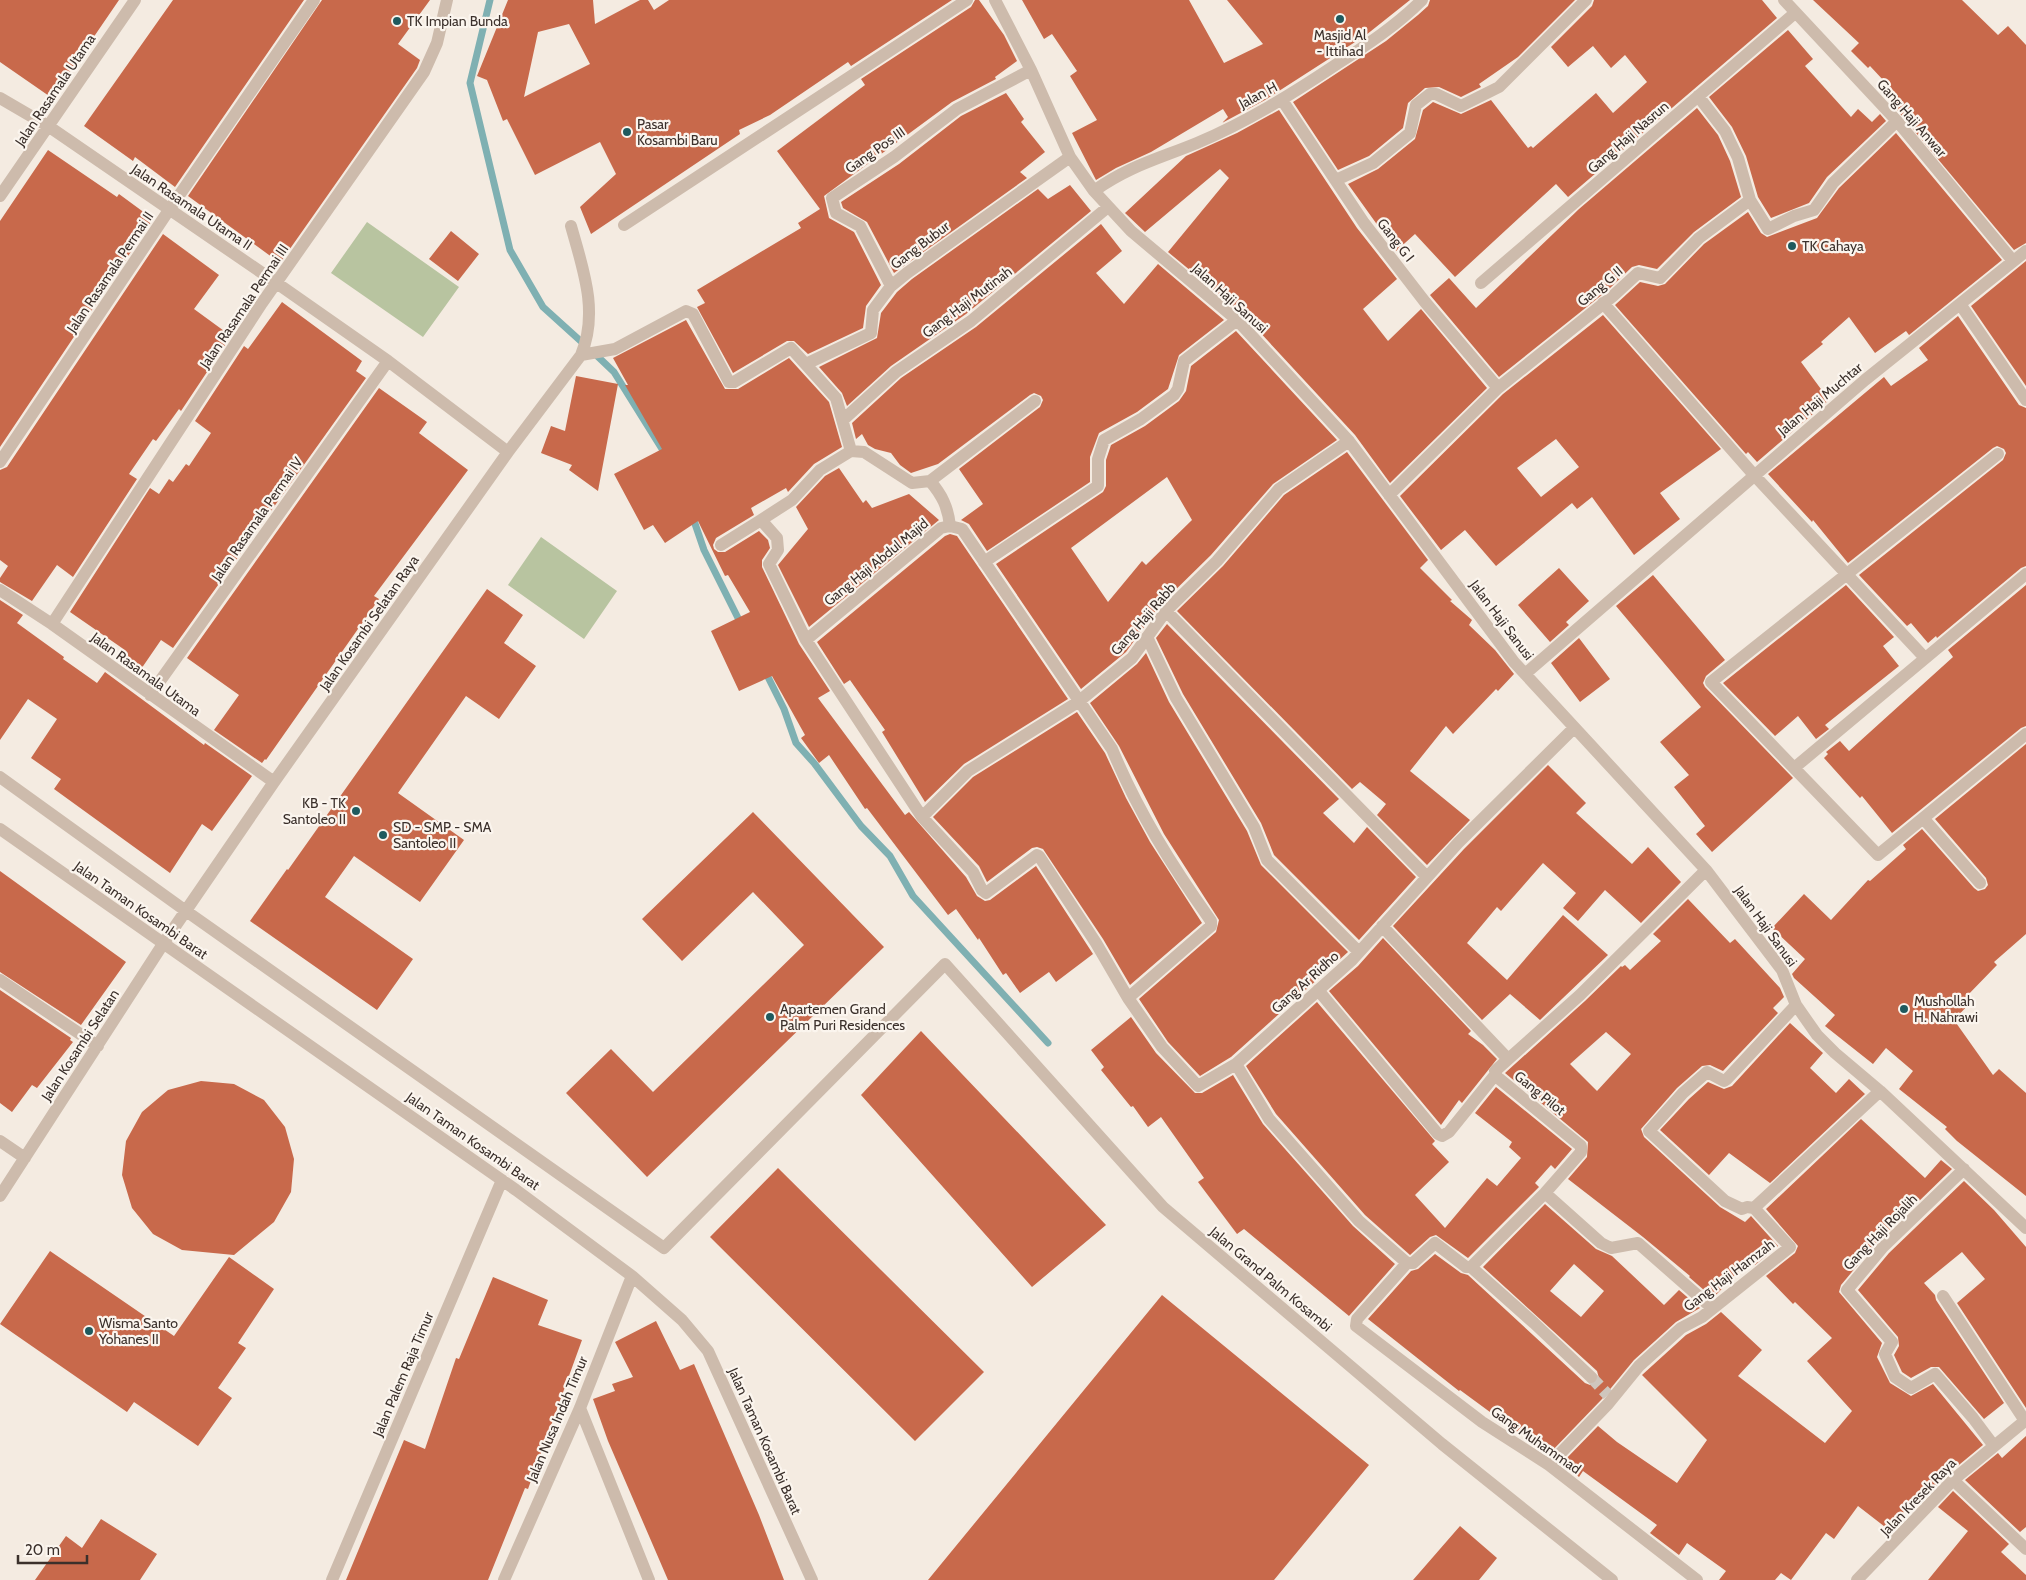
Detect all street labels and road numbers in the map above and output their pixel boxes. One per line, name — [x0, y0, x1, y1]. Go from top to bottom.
street label: Jalan Rasamala Utama — [10, 30, 99, 150]
street label: Gang Haji Anwar — [1873, 75, 1951, 161]
street label: Jalan H — [1235, 77, 1280, 113]
street label: Gang Haji Nasrun — [1584, 97, 1672, 177]
street label: Gang Pos III — [841, 123, 909, 177]
street label: Jalan Rasamala Utama II — [127, 159, 256, 254]
street label: Jalan Rasamala Permai II — [62, 208, 157, 337]
street label: Gang G I — [1373, 215, 1419, 265]
street label: Gang Bubur — [887, 217, 954, 273]
street label: Jalan Rasamala Permai III — [195, 240, 292, 372]
street label: Jalan Haji Sanusi — [1188, 259, 1272, 337]
street label: Gang Haji Mutinah — [918, 262, 1016, 342]
street label: Gang G II — [1574, 262, 1626, 310]
street label: Jalan Haji Muchtar — [1773, 358, 1866, 440]
street label: Jalan Rasamala Permai IV — [207, 453, 307, 585]
street label: Gang Haji Abdul Majid — [820, 514, 932, 610]
street label: Jalan Kosambi Selatan Raya — [315, 552, 423, 695]
street label: Jalan Haji Sanusi — [1465, 576, 1538, 664]
street label: Gang Haji Rabb — [1107, 579, 1180, 659]
street label: Jalan Rasamala Utama — [87, 628, 205, 720]
street label: Jalan Taman Kosambi Barat — [70, 856, 212, 963]
street label: Jalan Haji Sanusi — [1730, 881, 1801, 970]
street label: Gang Ar Ridho — [1268, 947, 1343, 1017]
street label: Jalan Kosambi Selatan — [37, 986, 123, 1105]
street label: Gang Pilot — [1511, 1067, 1569, 1119]
street label: Jalan Taman Kosambi Barat — [402, 1087, 544, 1194]
street label: Gang Haji Rojalih — [1839, 1190, 1921, 1274]
street label: Jalan Grand Palm Kosambi — [1205, 1222, 1336, 1335]
street label: Gang Haji Hamzah — [1680, 1235, 1778, 1315]
street label: Jalan Palem Raja Timur — [368, 1308, 438, 1440]
street label: Jalan Nusa Indah Timur — [522, 1353, 592, 1485]
street label: Jalan Taman Kosambi Barat — [724, 1364, 806, 1518]
street label: Gang Muhammad — [1487, 1402, 1585, 1478]
street label: Jalan Kresek Raya — [1876, 1454, 1960, 1540]

